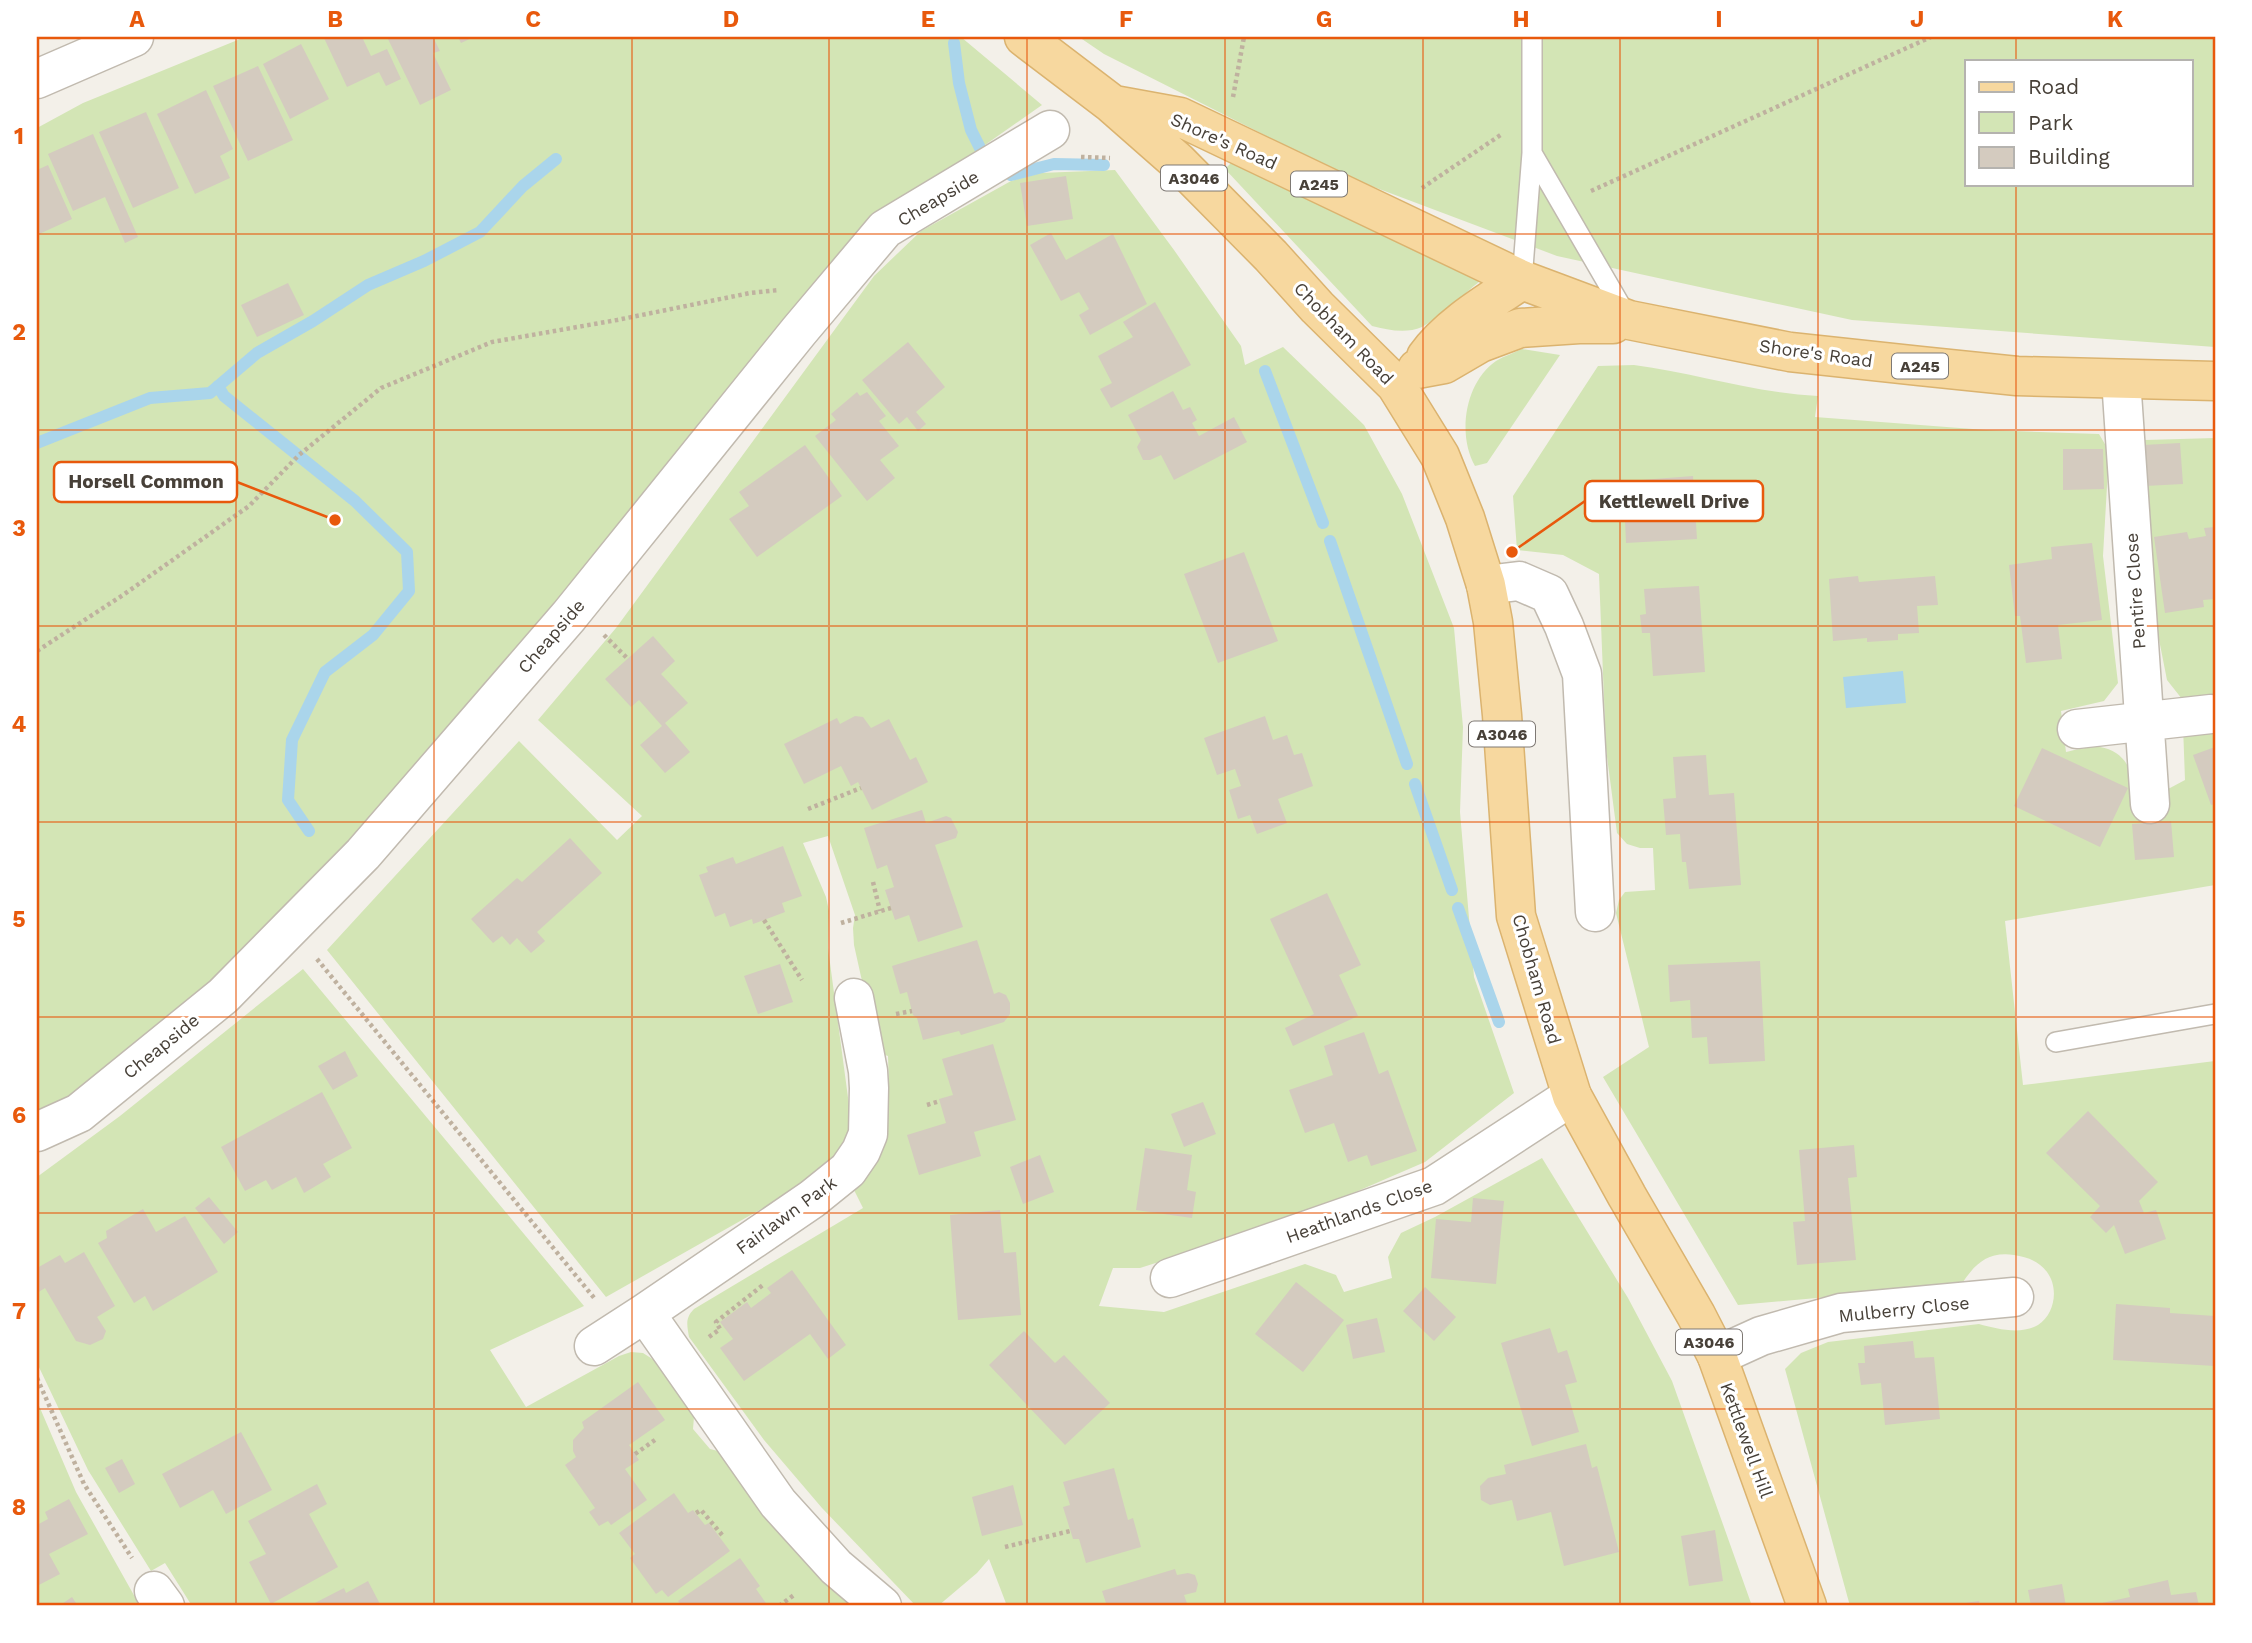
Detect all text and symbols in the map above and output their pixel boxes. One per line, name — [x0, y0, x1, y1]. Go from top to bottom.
text: A — [129, 6, 145, 33]
text: B — [327, 6, 343, 33]
text: C — [525, 6, 541, 33]
text: D — [723, 6, 739, 33]
text: E — [921, 6, 935, 33]
text: F — [1119, 6, 1133, 33]
text: G — [1316, 6, 1332, 33]
text: H — [1512, 6, 1530, 33]
text: I — [1715, 6, 1723, 33]
text: J — [1910, 6, 1924, 33]
text: K — [2107, 6, 2123, 33]
legend — [1965, 60, 2192, 186]
text: Road — [2028, 74, 2079, 99]
street label: Shore's Road — [1168, 108, 1280, 174]
text: Park — [2028, 110, 2073, 135]
text: 1 — [14, 123, 24, 150]
text: Building — [2028, 144, 2110, 169]
street label: Cheapside — [893, 165, 983, 231]
road number: A3046 — [1161, 166, 1227, 190]
road number: A245 — [1291, 172, 1347, 196]
street label: Chobham Road — [1290, 277, 1398, 389]
text: 2 — [12, 319, 26, 346]
street label: Shore's Road — [1758, 335, 1874, 371]
road number: A245 — [1892, 354, 1948, 378]
callout: Horsell Common — [54, 462, 237, 502]
text: Horsell Common — [68, 470, 224, 493]
callout: Kettlewell Drive — [1585, 481, 1763, 521]
text: Kettlewell Drive — [1599, 490, 1749, 513]
text: 3 — [12, 515, 26, 542]
street label: Pentire Close — [2120, 532, 2150, 650]
street label: Cheapside — [513, 595, 589, 677]
text: 4 — [12, 711, 27, 738]
road number: A3046 — [1469, 722, 1535, 747]
text: 5 — [12, 906, 26, 933]
street label: Chobham Road — [1508, 912, 1566, 1046]
street label: Cheapside — [119, 1009, 203, 1083]
text: 6 — [12, 1102, 26, 1129]
street label: Fairlawn Park — [732, 1172, 840, 1258]
street label: Heathlands Close — [1283, 1175, 1435, 1247]
street label: Mulberry Close — [1837, 1292, 1971, 1326]
text: 7 — [12, 1298, 26, 1325]
road number: A3046 — [1676, 1330, 1742, 1354]
street label: Kettlewell Hill — [1716, 1379, 1778, 1501]
text: 8 — [12, 1494, 26, 1521]

